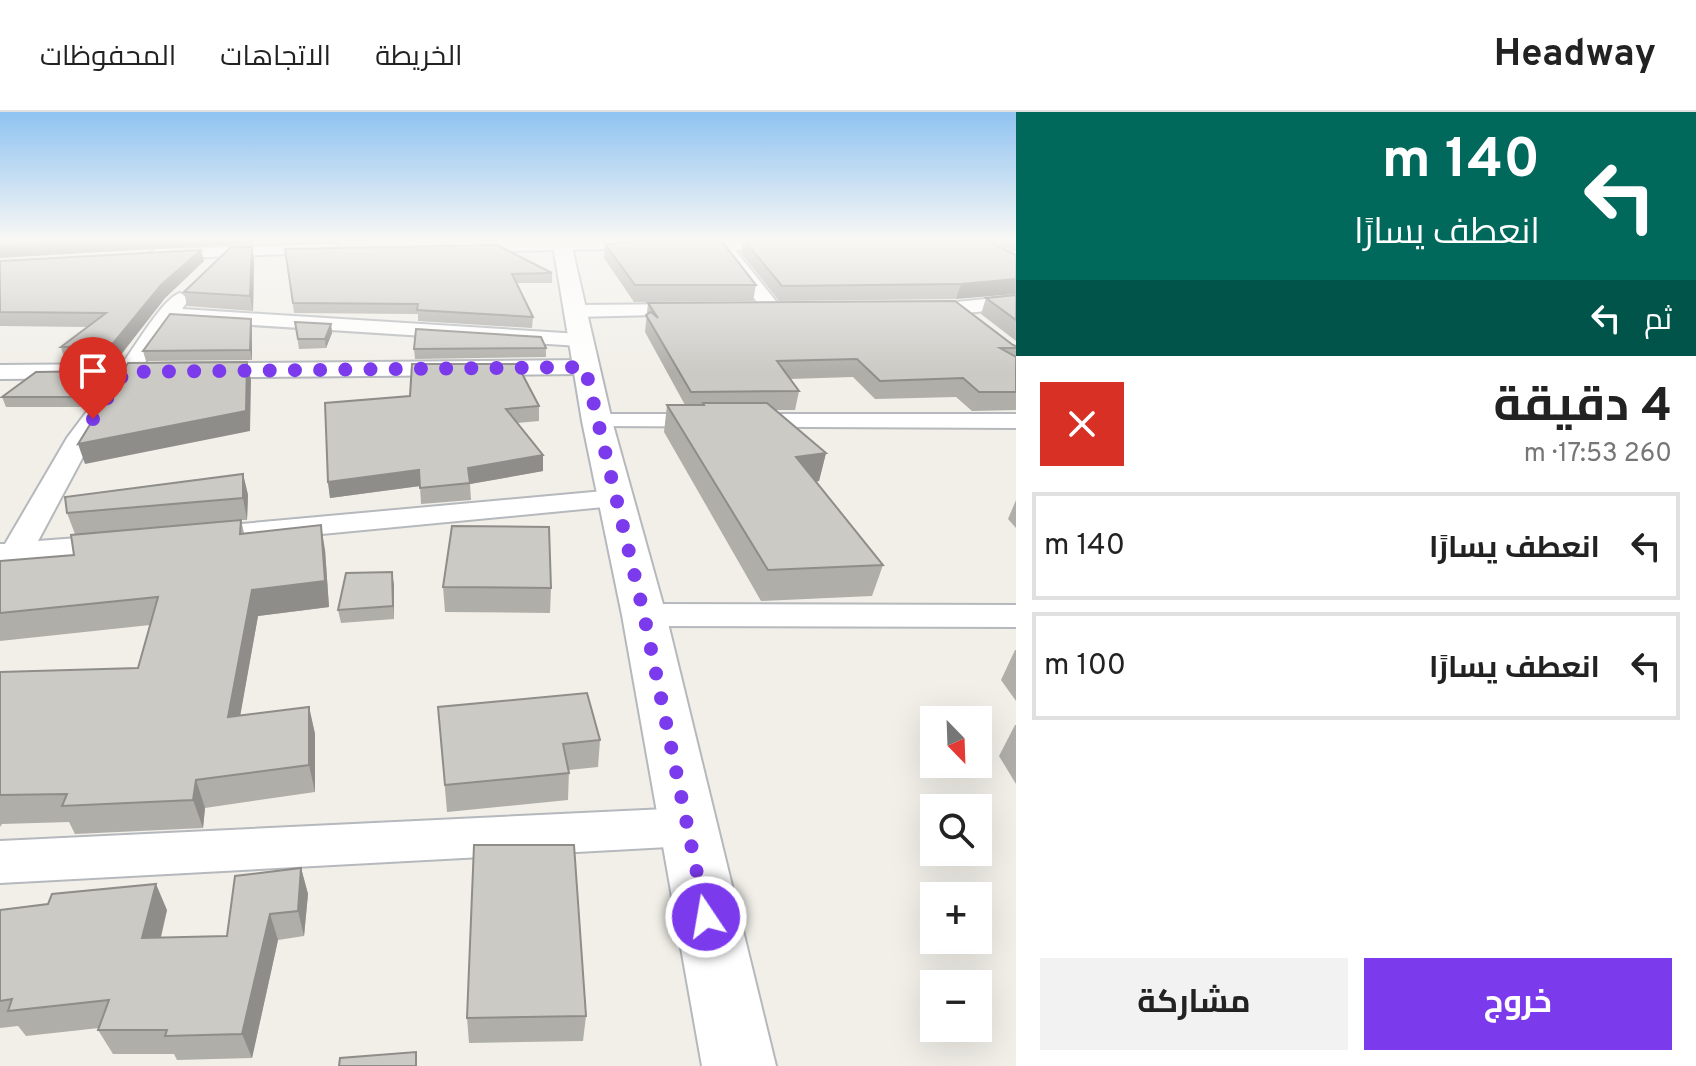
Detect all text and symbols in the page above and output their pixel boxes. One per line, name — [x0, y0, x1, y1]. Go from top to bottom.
text: Headway — [1494, 31, 1656, 80]
text: المحفوظات — [40, 40, 176, 76]
text: الاتجاهات — [220, 40, 331, 76]
text: الخريطة — [375, 40, 463, 76]
text: 140 m — [1382, 127, 1540, 197]
icon: left — [1568, 144, 1672, 248]
text: انعطف يسارًا — [1354, 211, 1540, 257]
icon: left — [1584, 296, 1628, 340]
text: ثم — [1644, 303, 1672, 340]
pin — [59, 337, 127, 419]
icon: arrive — [71, 349, 115, 393]
text: 4 دقيقة — [1493, 378, 1672, 438]
button: close — [1040, 382, 1124, 466]
text: 260 m · 17:53 — [1524, 438, 1672, 471]
icon: left — [1624, 524, 1668, 568]
text: 140 m — [1044, 528, 1125, 565]
text: انعطف يسارًا — [1429, 531, 1600, 568]
icon: left — [1624, 644, 1668, 688]
text: 100 m — [1044, 648, 1126, 685]
text: انعطف يسارًا — [1429, 651, 1600, 688]
north arrow — [920, 706, 992, 778]
map controls — [920, 706, 992, 1042]
button: search — [920, 794, 992, 866]
position arrow — [664, 875, 748, 959]
button: + — [920, 882, 992, 954]
button: مشاركة — [1040, 958, 1348, 1050]
button: خروج — [1364, 958, 1672, 1050]
button: − — [920, 970, 992, 1042]

